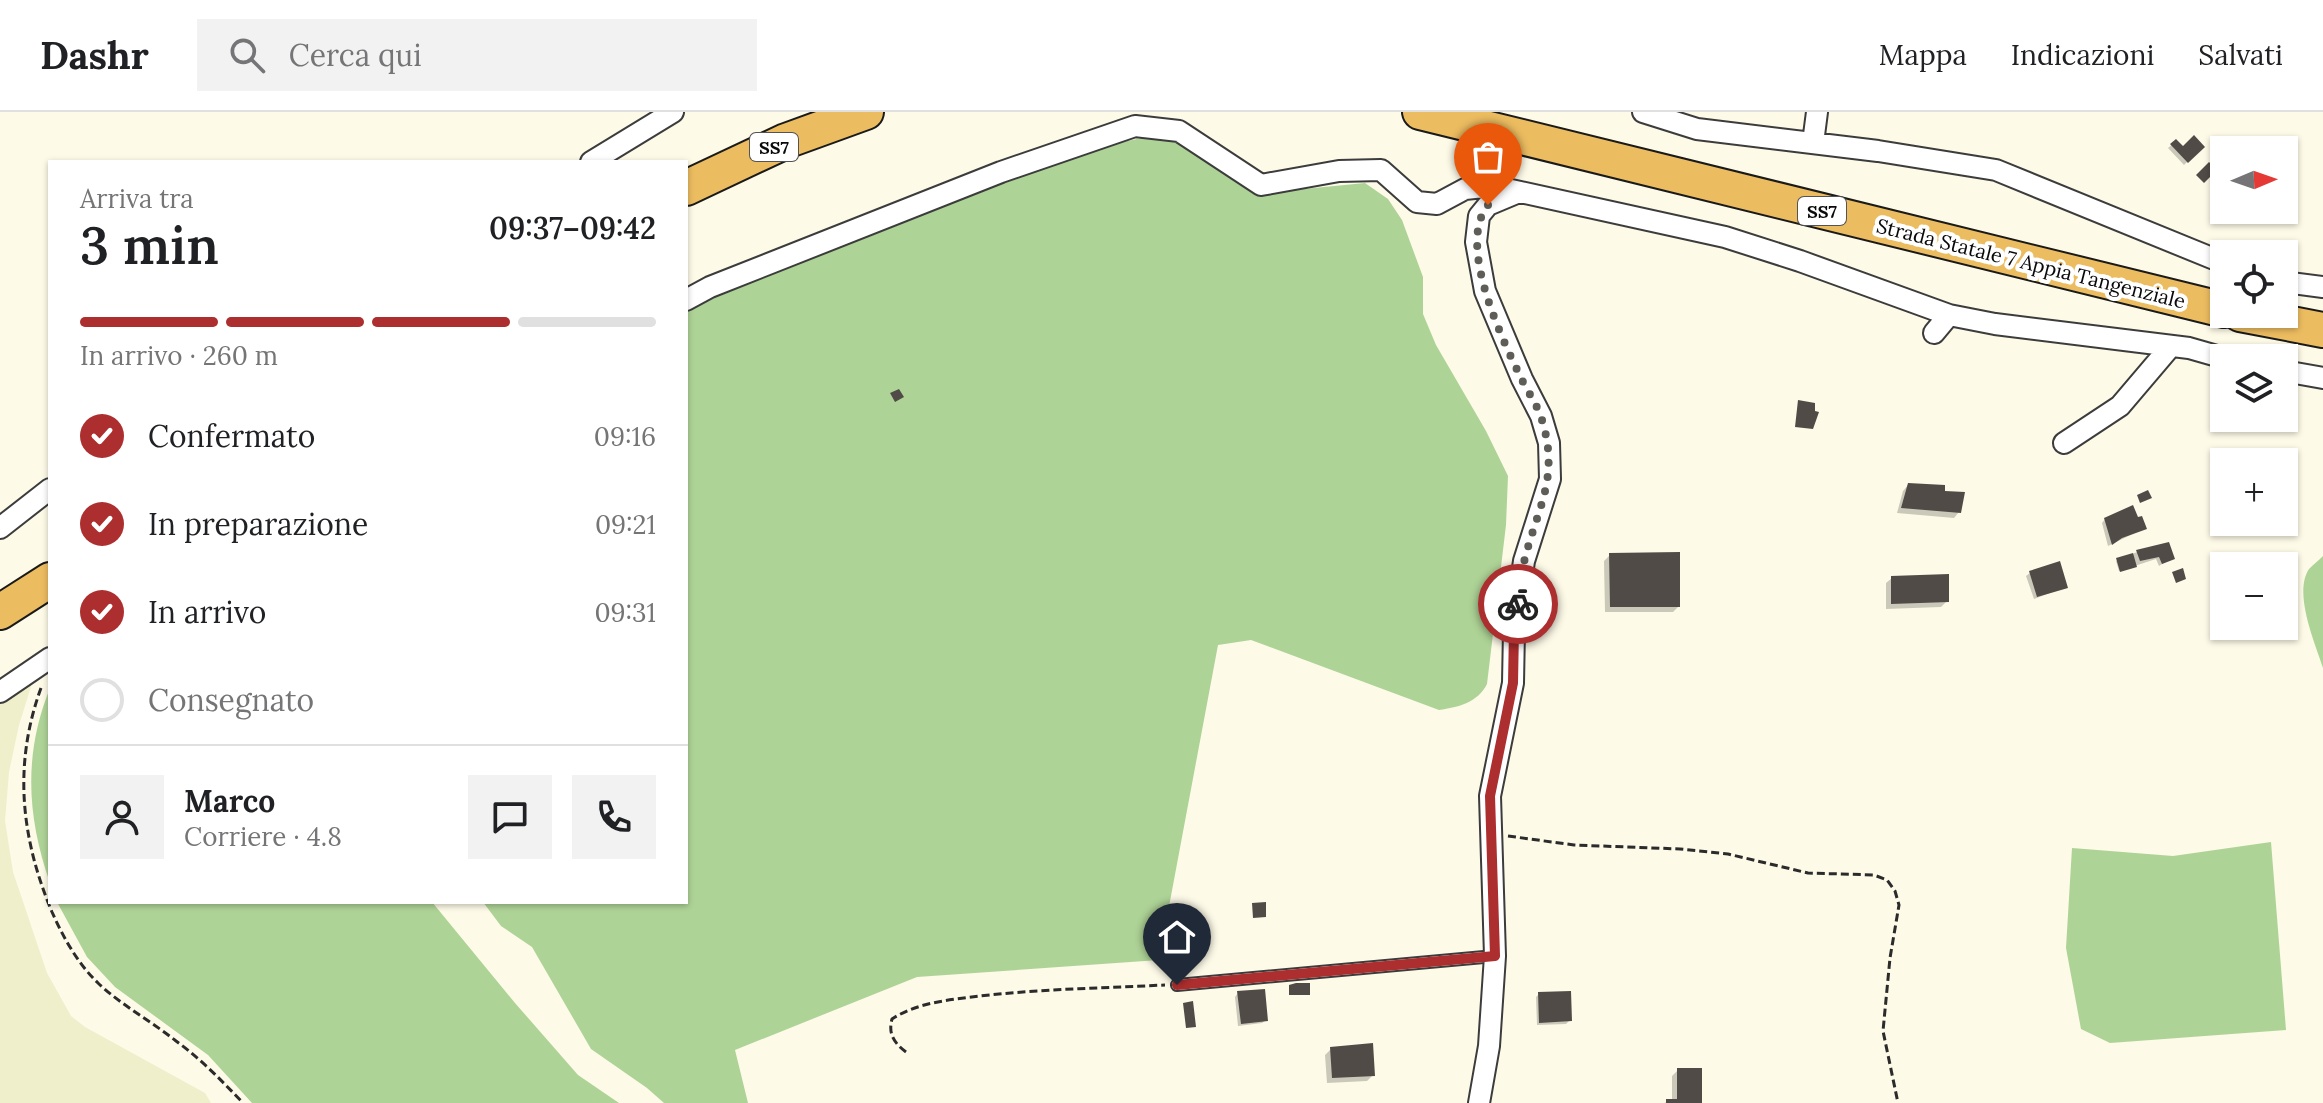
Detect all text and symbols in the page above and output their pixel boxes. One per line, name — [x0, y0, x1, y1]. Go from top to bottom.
search box — [197, 19, 757, 91]
text: Dashr — [40, 31, 149, 79]
icon: search — [225, 33, 269, 77]
text: Cerca qui — [289, 36, 422, 74]
text: Mappa — [1879, 37, 1967, 73]
text: Indicazioni — [2011, 37, 2154, 73]
text: Salvati — [2198, 37, 2283, 73]
pin — [1454, 123, 1522, 205]
road number: SS7 — [750, 133, 798, 161]
icon: bag — [1466, 135, 1510, 179]
north arrow — [2210, 136, 2298, 224]
map controls — [2210, 136, 2298, 640]
text: Arriva tra — [80, 182, 194, 215]
road number: SS7 — [1798, 197, 1846, 225]
text: 09:37–09:42 — [489, 209, 656, 247]
text: 3 min — [80, 212, 219, 278]
street label: Strada Statale 7 Appia Tangenziale — [1874, 212, 2188, 314]
button: locate — [2210, 240, 2298, 328]
text: In arrivo · 260 m — [80, 339, 278, 372]
button: layers — [2210, 344, 2298, 432]
icon: check — [80, 414, 124, 458]
text: Confermato — [148, 417, 315, 455]
text: 09:16 — [594, 420, 656, 453]
button: + — [2210, 448, 2298, 536]
icon: check — [80, 502, 124, 546]
text: In preparazione — [148, 505, 368, 543]
text: 09:21 — [595, 508, 656, 541]
button: − — [2210, 552, 2298, 640]
courier — [1478, 564, 1558, 644]
icon: bike — [1496, 582, 1540, 626]
icon: check — [80, 590, 124, 634]
text: In arrivo — [148, 593, 266, 631]
text: 09:31 — [594, 596, 656, 629]
text: Consegnato — [148, 681, 314, 719]
button: person — [80, 775, 164, 859]
button: chat — [468, 775, 552, 859]
button: phone — [572, 775, 656, 859]
text: Marco — [184, 782, 275, 820]
text: Corriere · 4.8 — [184, 820, 342, 853]
pin — [1143, 903, 1211, 985]
icon: home — [1155, 915, 1199, 959]

